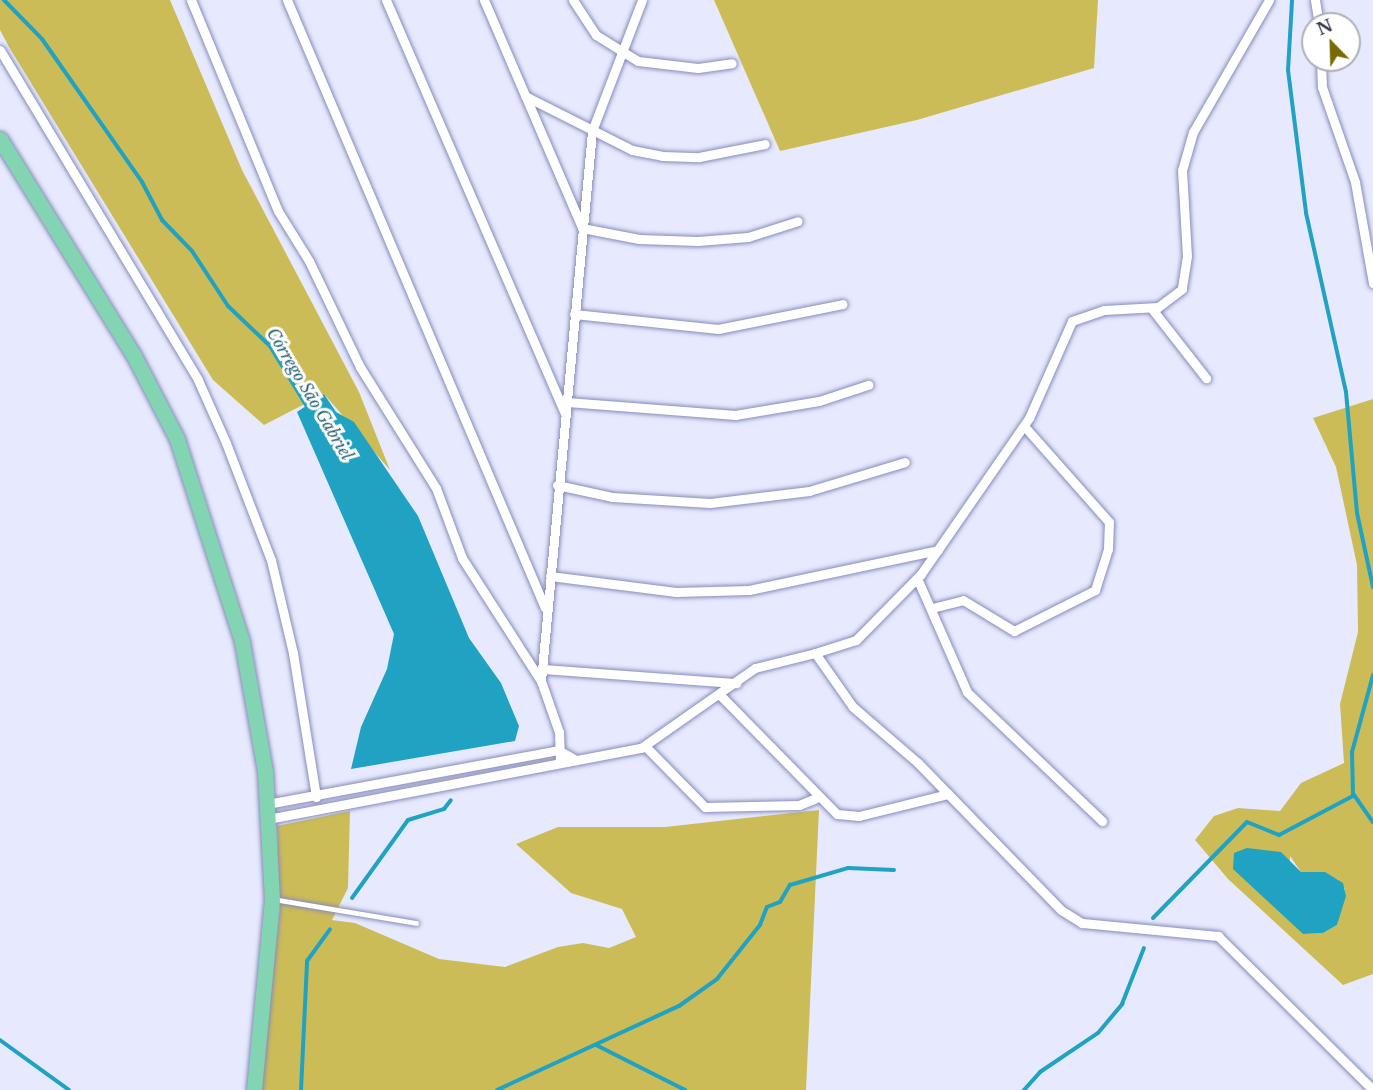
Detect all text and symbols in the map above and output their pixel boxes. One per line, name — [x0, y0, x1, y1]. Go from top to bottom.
north arrow — [1301, 12, 1361, 72]
text: N — [1314, 15, 1336, 39]
water label: Córrego São Gabriel — [263, 325, 357, 463]

